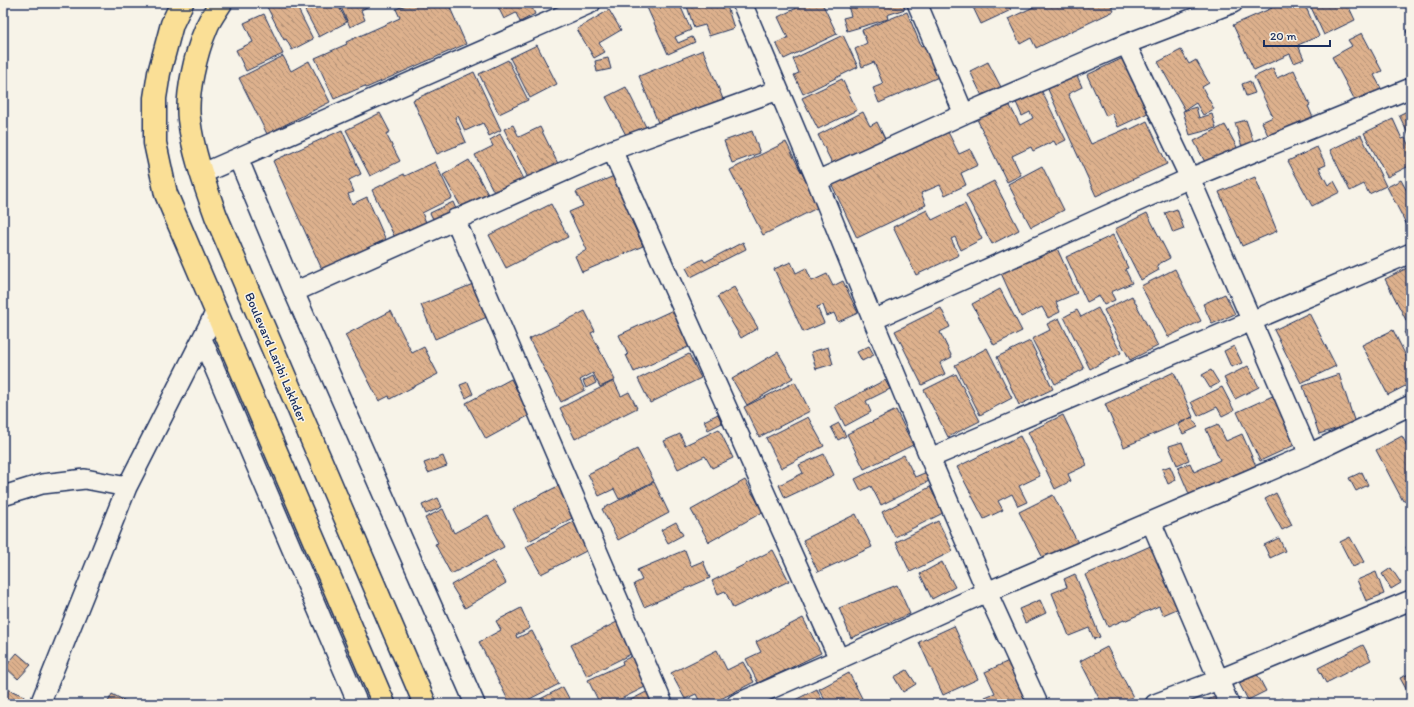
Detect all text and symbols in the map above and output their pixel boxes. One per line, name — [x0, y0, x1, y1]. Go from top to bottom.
scale bar — [1264, 22, 1330, 48]
text: 20 m — [1270, 29, 1297, 43]
street label: Boulevard Laribi Lakhder — [242, 290, 310, 425]

